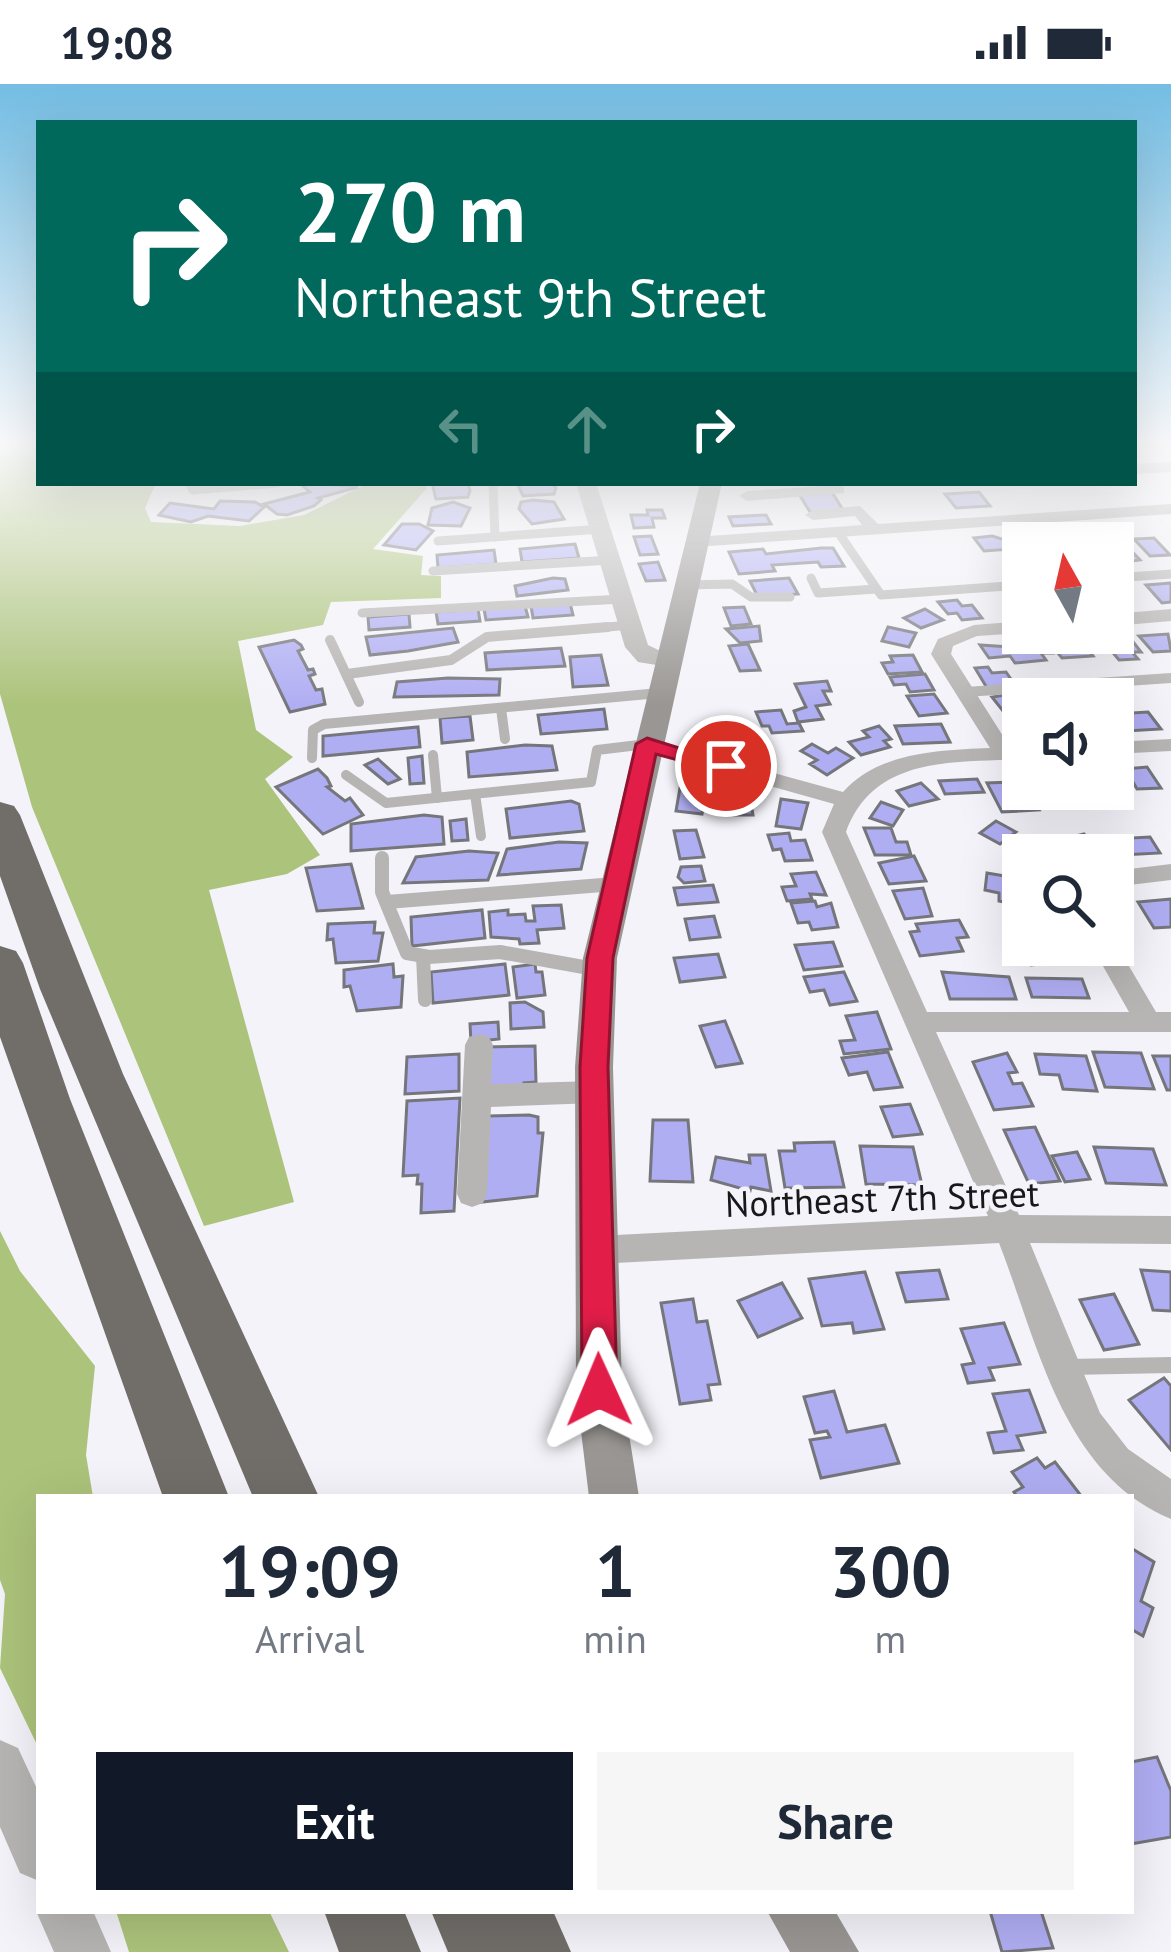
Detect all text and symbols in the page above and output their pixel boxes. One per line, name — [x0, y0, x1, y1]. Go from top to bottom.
text: 19:08 — [60, 13, 174, 71]
text: 270 m — [294, 156, 526, 265]
icon: right — [96, 168, 252, 324]
text: Northeast 9th Street — [294, 262, 766, 332]
icon: left — [428, 396, 494, 462]
icon: ahead — [554, 396, 620, 462]
icon: right — [680, 396, 746, 462]
north arrow — [1002, 522, 1134, 654]
map controls — [1002, 522, 1134, 966]
button: sound — [1002, 678, 1134, 810]
pin — [675, 715, 777, 817]
icon: arrive — [693, 733, 759, 799]
button: search — [1002, 834, 1134, 966]
street label: Northeast 7th Street — [724, 1169, 1040, 1227]
position arrow — [536, 1327, 662, 1453]
text: 19:09 — [218, 1524, 401, 1617]
text: 1 — [595, 1524, 636, 1617]
text: 300 — [829, 1524, 952, 1617]
text: Arrival — [255, 1613, 364, 1664]
text: min — [583, 1613, 647, 1664]
text: m — [875, 1613, 906, 1664]
button: Exit — [96, 1752, 573, 1890]
button: Share — [597, 1752, 1074, 1890]

